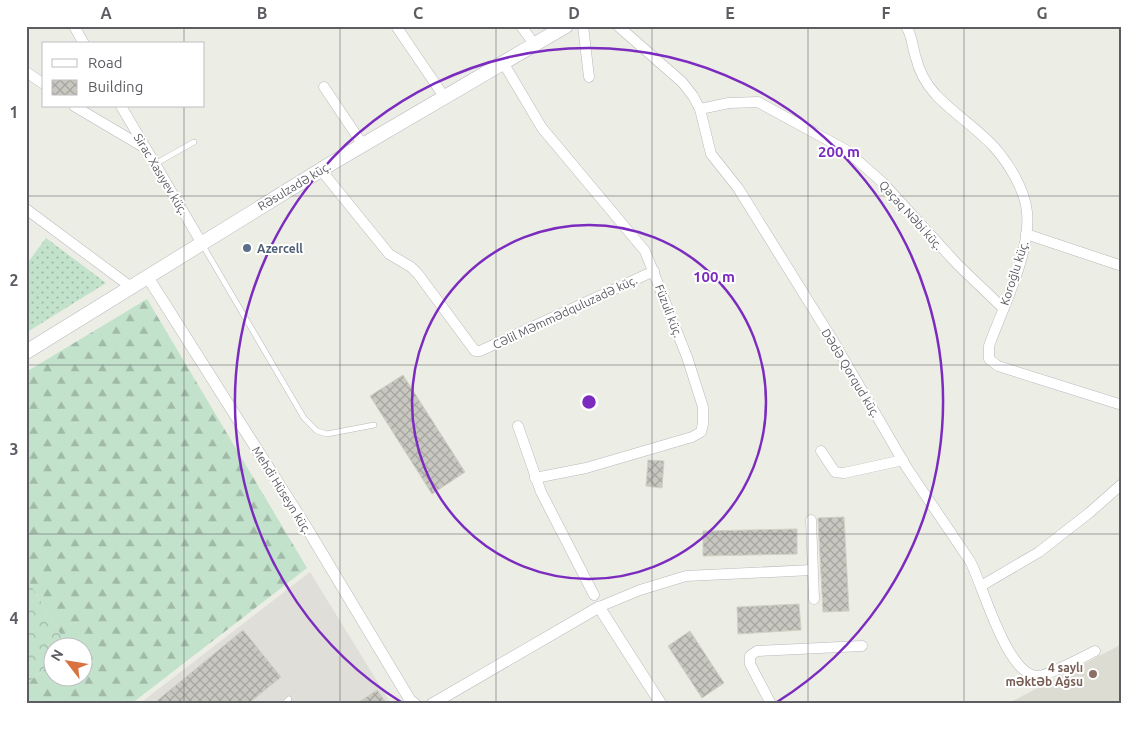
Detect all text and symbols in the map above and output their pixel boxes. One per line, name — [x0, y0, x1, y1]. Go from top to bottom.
text: A — [100, 4, 112, 22]
text: B — [257, 4, 267, 22]
text: C — [413, 4, 423, 22]
text: D — [568, 4, 580, 22]
text: E — [725, 4, 735, 22]
text: F — [882, 4, 891, 22]
text: G — [1036, 4, 1048, 22]
legend — [42, 42, 205, 108]
text: Road — [88, 54, 123, 71]
text: Building — [88, 78, 143, 95]
text: 1 — [9, 103, 19, 121]
street label: Sirac Xasıyev küç. — [132, 131, 190, 217]
text: 200 m — [818, 143, 860, 160]
street label: Rəsulzadə küç. — [255, 159, 333, 213]
street label: Qaçaq Nəbi küç. — [877, 178, 945, 252]
street label: Koroğlu küç. — [997, 239, 1031, 307]
marker: Azercell — [241, 242, 253, 254]
place label: Azercell — [257, 242, 303, 255]
text: 100 m — [693, 268, 735, 285]
text: 2 — [9, 271, 19, 289]
street label: Cəlil Məmmədquluzadə küç. — [491, 273, 639, 351]
street label: Füzuli küç. — [653, 283, 685, 339]
street label: Dədə Qorqud küç. — [819, 326, 883, 420]
centre of rings — [580, 393, 598, 411]
text: 3 — [9, 440, 19, 458]
street label: Mehdi Hüseyn küç. — [250, 444, 314, 536]
text: 4 — [9, 609, 19, 627]
north arrow — [42, 638, 92, 688]
text: N — [47, 647, 66, 664]
place label: 4 saylı məktəb Ağsu — [1005, 661, 1083, 688]
marker: 4 saylı məktəb Ağsu — [1087, 668, 1099, 680]

